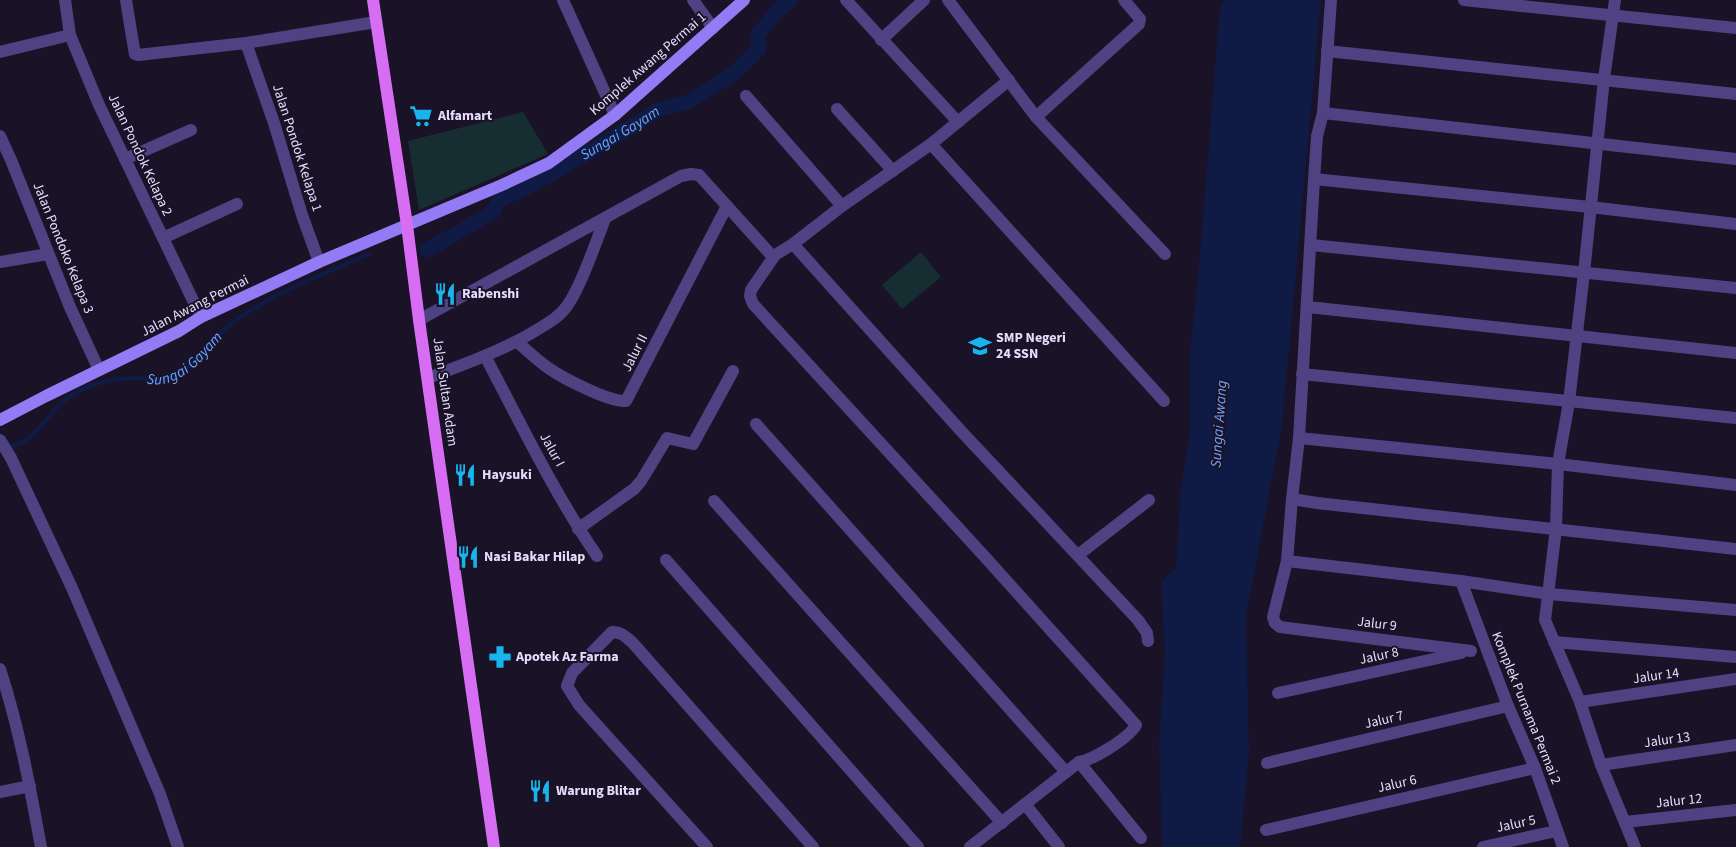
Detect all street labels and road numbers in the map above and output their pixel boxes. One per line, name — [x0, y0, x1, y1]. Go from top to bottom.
street label: Komplek Awang Permai 1 — [585, 8, 711, 120]
street label: Jalan Pondok Kelapa 1 — [267, 82, 327, 214]
street label: Jalan Pondok Kelapa 2 — [103, 91, 177, 219]
street label: Jalan Pondoko Kelapa 3 — [27, 179, 99, 317]
street label: Jalan Awang Permai — [138, 270, 252, 342]
street label: Jalur II — [617, 331, 653, 375]
street label: Jalan Sultan Adam — [427, 336, 463, 448]
street label: Jalur I — [534, 429, 570, 471]
street label: Jalur 9 — [1356, 612, 1398, 636]
street label: Komplek Purnama Permai 2 — [1486, 629, 1566, 787]
street label: Jalur 8 — [1358, 642, 1400, 670]
street label: Jalur 14 — [1632, 663, 1680, 689]
street label: Jalur 7 — [1362, 706, 1406, 734]
street label: Jalur 13 — [1643, 727, 1691, 753]
street label: Jalur 6 — [1375, 770, 1419, 798]
street label: Jalur 12 — [1655, 789, 1703, 813]
street label: Jalur 5 — [1495, 810, 1537, 838]

